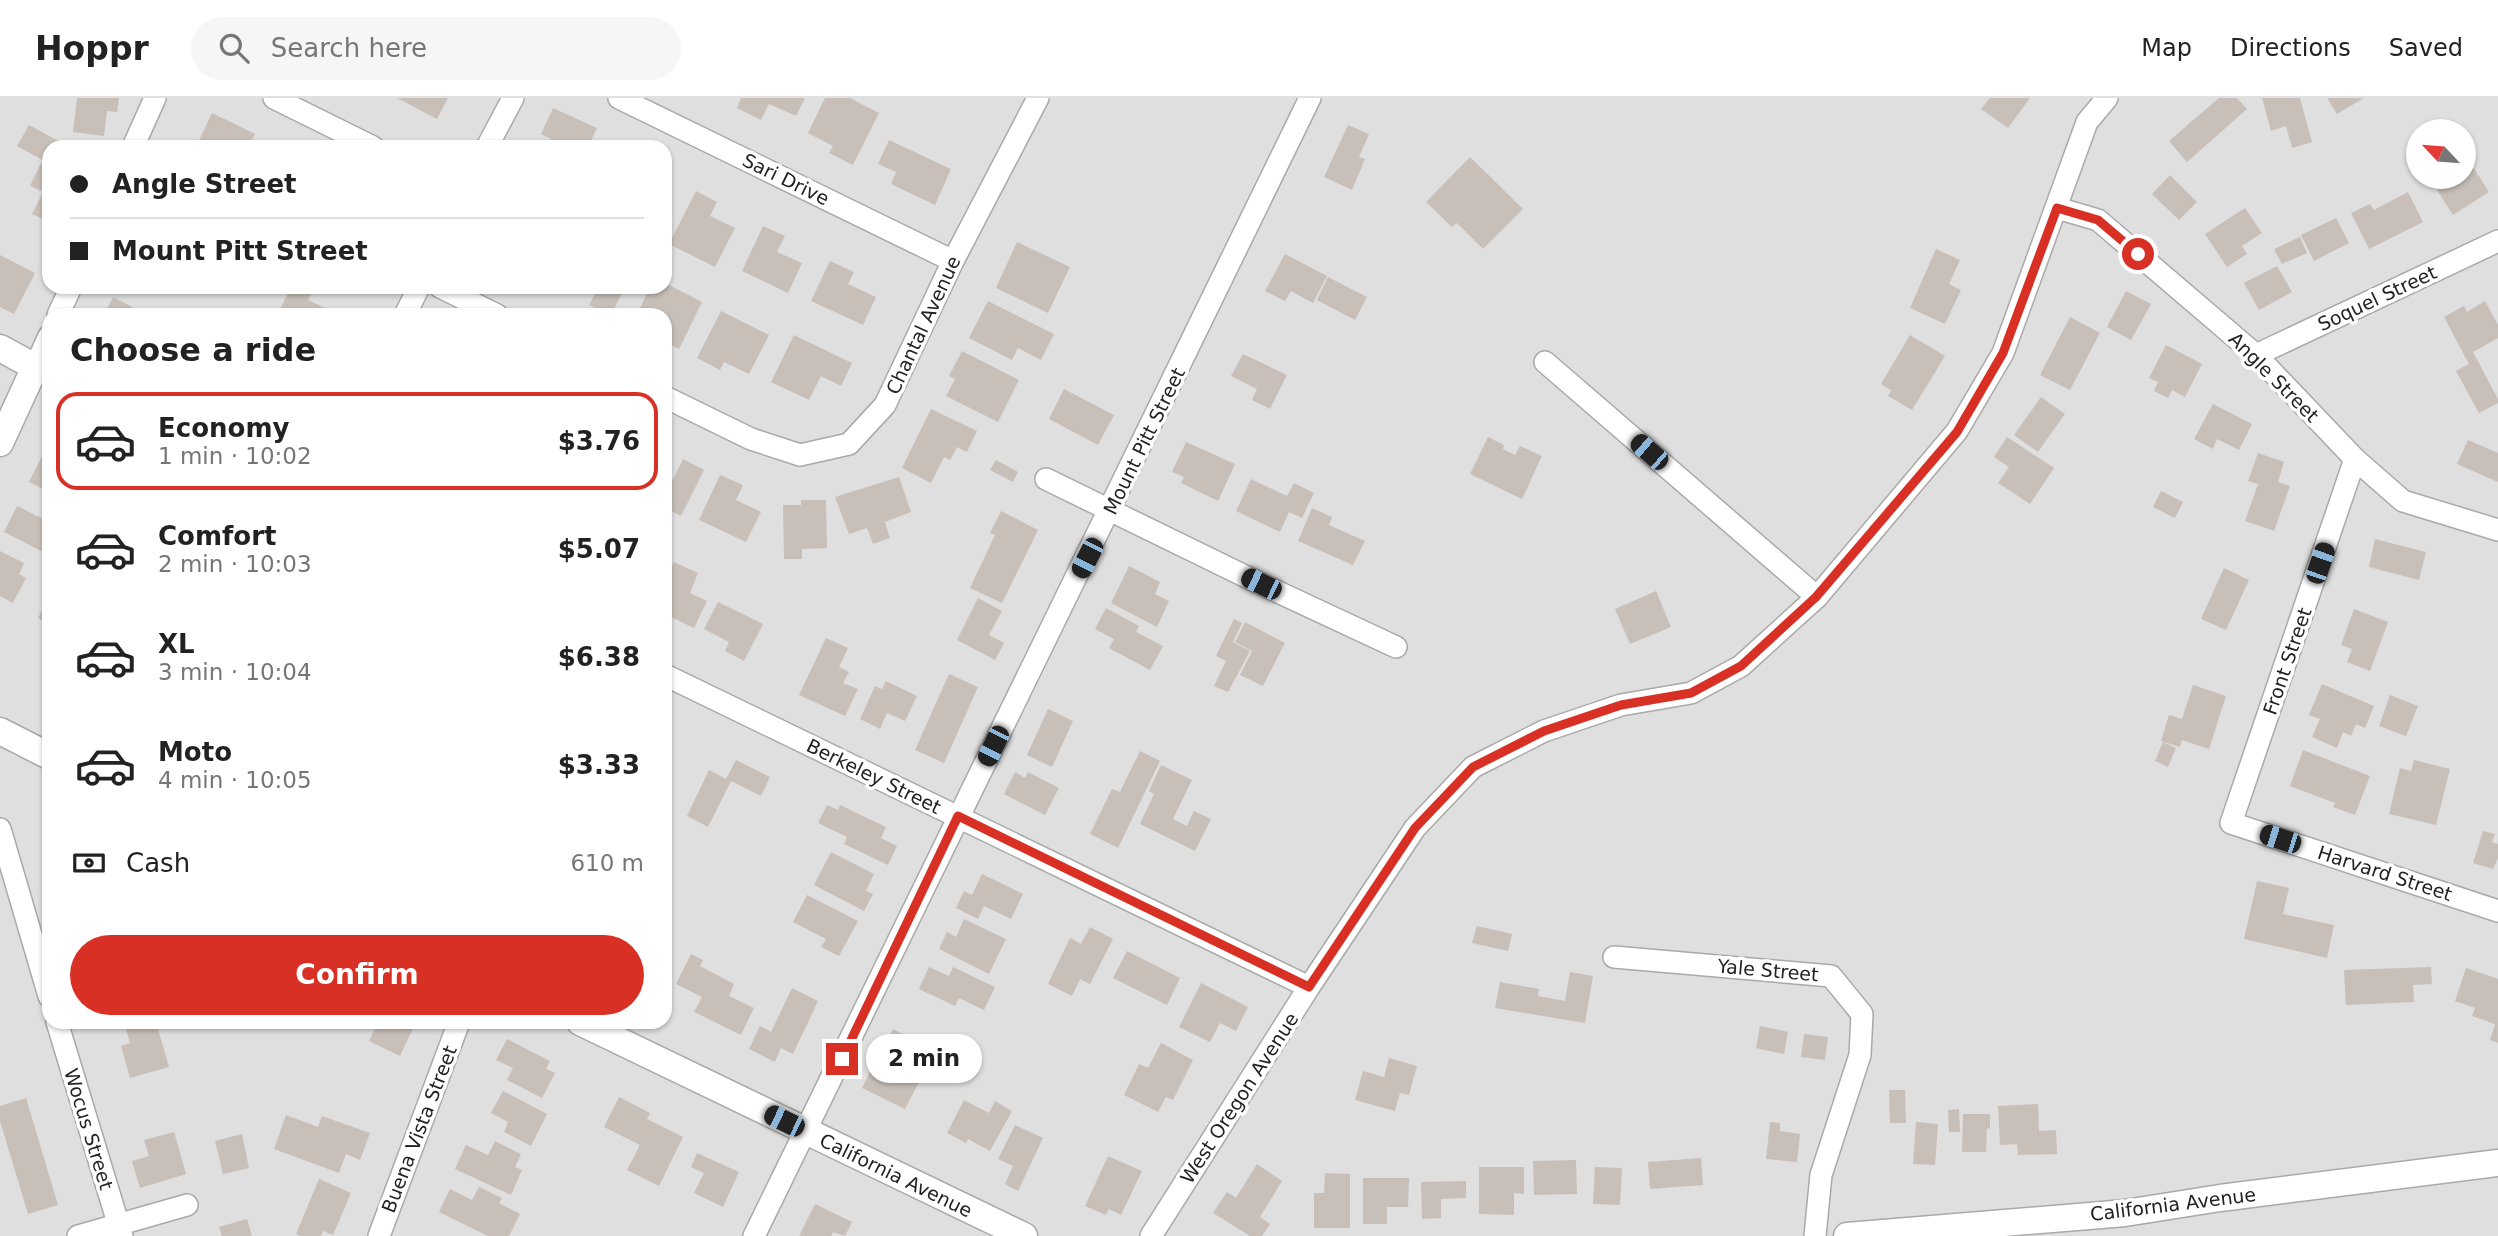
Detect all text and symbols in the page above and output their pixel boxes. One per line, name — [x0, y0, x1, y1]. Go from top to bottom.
search box — [191, 17, 681, 80]
text: Hoppr — [35, 29, 149, 68]
icon: search — [215, 29, 253, 67]
text: Search here — [271, 33, 427, 63]
text: Map — [2141, 34, 2192, 62]
text: Directions — [2230, 34, 2351, 62]
text: Saved — [2389, 34, 2463, 62]
north arrow — [2406, 119, 2476, 189]
map controls — [2406, 119, 2476, 189]
street label: Sari Drive — [739, 149, 833, 209]
text: Angle Street — [112, 169, 297, 199]
text: Mount Pitt Street — [112, 236, 368, 266]
route start — [2122, 238, 2154, 270]
street label: Chantal Avenue — [881, 252, 965, 398]
street label: Soquel Street — [2314, 261, 2440, 335]
street label: Angle Street — [2225, 328, 2323, 426]
text: Choose a ride — [70, 331, 316, 369]
street label: Mount Pitt Street — [1099, 364, 1189, 518]
icon: car — [74, 410, 137, 473]
text: Economy — [158, 413, 289, 443]
text: $3.76 — [558, 426, 640, 456]
car — [1627, 430, 1672, 474]
text: 1 min · 10:02 — [158, 443, 312, 469]
icon: car — [74, 518, 137, 581]
text: Comfort — [158, 521, 276, 551]
text: $5.07 — [558, 534, 640, 564]
car — [1069, 535, 1106, 581]
car — [2304, 540, 2337, 586]
text: 2 min · 10:03 — [158, 551, 312, 577]
car — [1238, 565, 1285, 603]
street label: Front Street — [2258, 605, 2316, 717]
icon: car — [74, 626, 137, 689]
text: XL — [158, 629, 195, 659]
text: $6.38 — [558, 642, 640, 672]
text: 3 min · 10:04 — [158, 659, 312, 685]
car — [975, 723, 1012, 769]
icon: car — [74, 734, 137, 797]
street label: Berkeley Street — [803, 734, 945, 818]
text: Moto — [158, 737, 232, 767]
text: $3.33 — [558, 750, 640, 780]
text: 4 min · 10:05 — [158, 767, 312, 793]
car — [2257, 823, 2304, 855]
street label: Harvard Street — [2315, 841, 2455, 905]
icon: cash — [70, 844, 108, 882]
text: Cash — [126, 848, 190, 878]
text: 610 m — [570, 850, 644, 876]
button: Confirm — [70, 935, 644, 1015]
street label: Yale Street — [1716, 955, 1819, 985]
street label: West Oregon Avenue — [1176, 1008, 1302, 1188]
callout: 2 min — [866, 1034, 982, 1084]
street label: Buena Vista Street — [377, 1042, 461, 1216]
route end — [826, 1043, 858, 1075]
text: 2 min — [888, 1045, 960, 1071]
street label: Wocus Street — [60, 1066, 118, 1192]
car — [761, 1102, 808, 1140]
street label: California Avenue — [816, 1129, 976, 1221]
street label: California Avenue — [2089, 1183, 2257, 1225]

